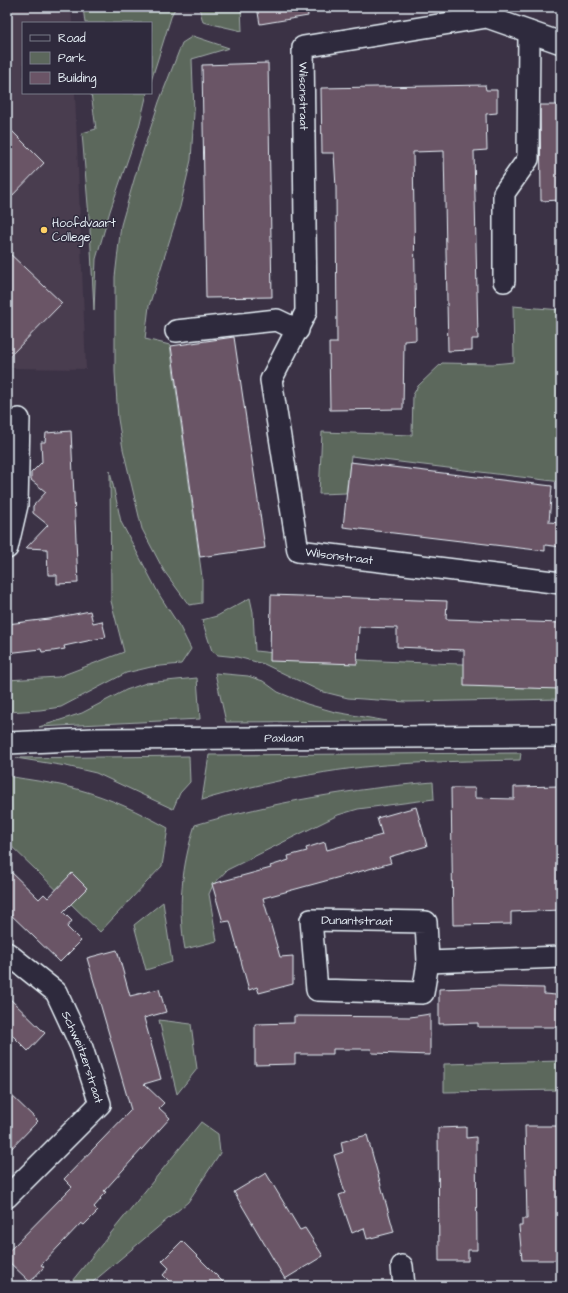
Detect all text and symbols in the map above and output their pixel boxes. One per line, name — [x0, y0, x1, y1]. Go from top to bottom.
legend — [22, 22, 152, 94]
text: Road — [58, 30, 86, 47]
text: Park — [58, 50, 86, 67]
street label: Wilsonstraat — [295, 62, 312, 131]
text: Building — [58, 70, 96, 88]
place label: Hoofdvaart College — [52, 215, 116, 247]
marker: Hoofdvaart College — [39, 225, 49, 235]
street label: Wilsonstraat — [304, 543, 374, 569]
street label: Paxlaan — [264, 729, 304, 746]
street label: Dunantstraat — [321, 912, 393, 930]
street label: Schweitzerstraat — [57, 1008, 108, 1106]

